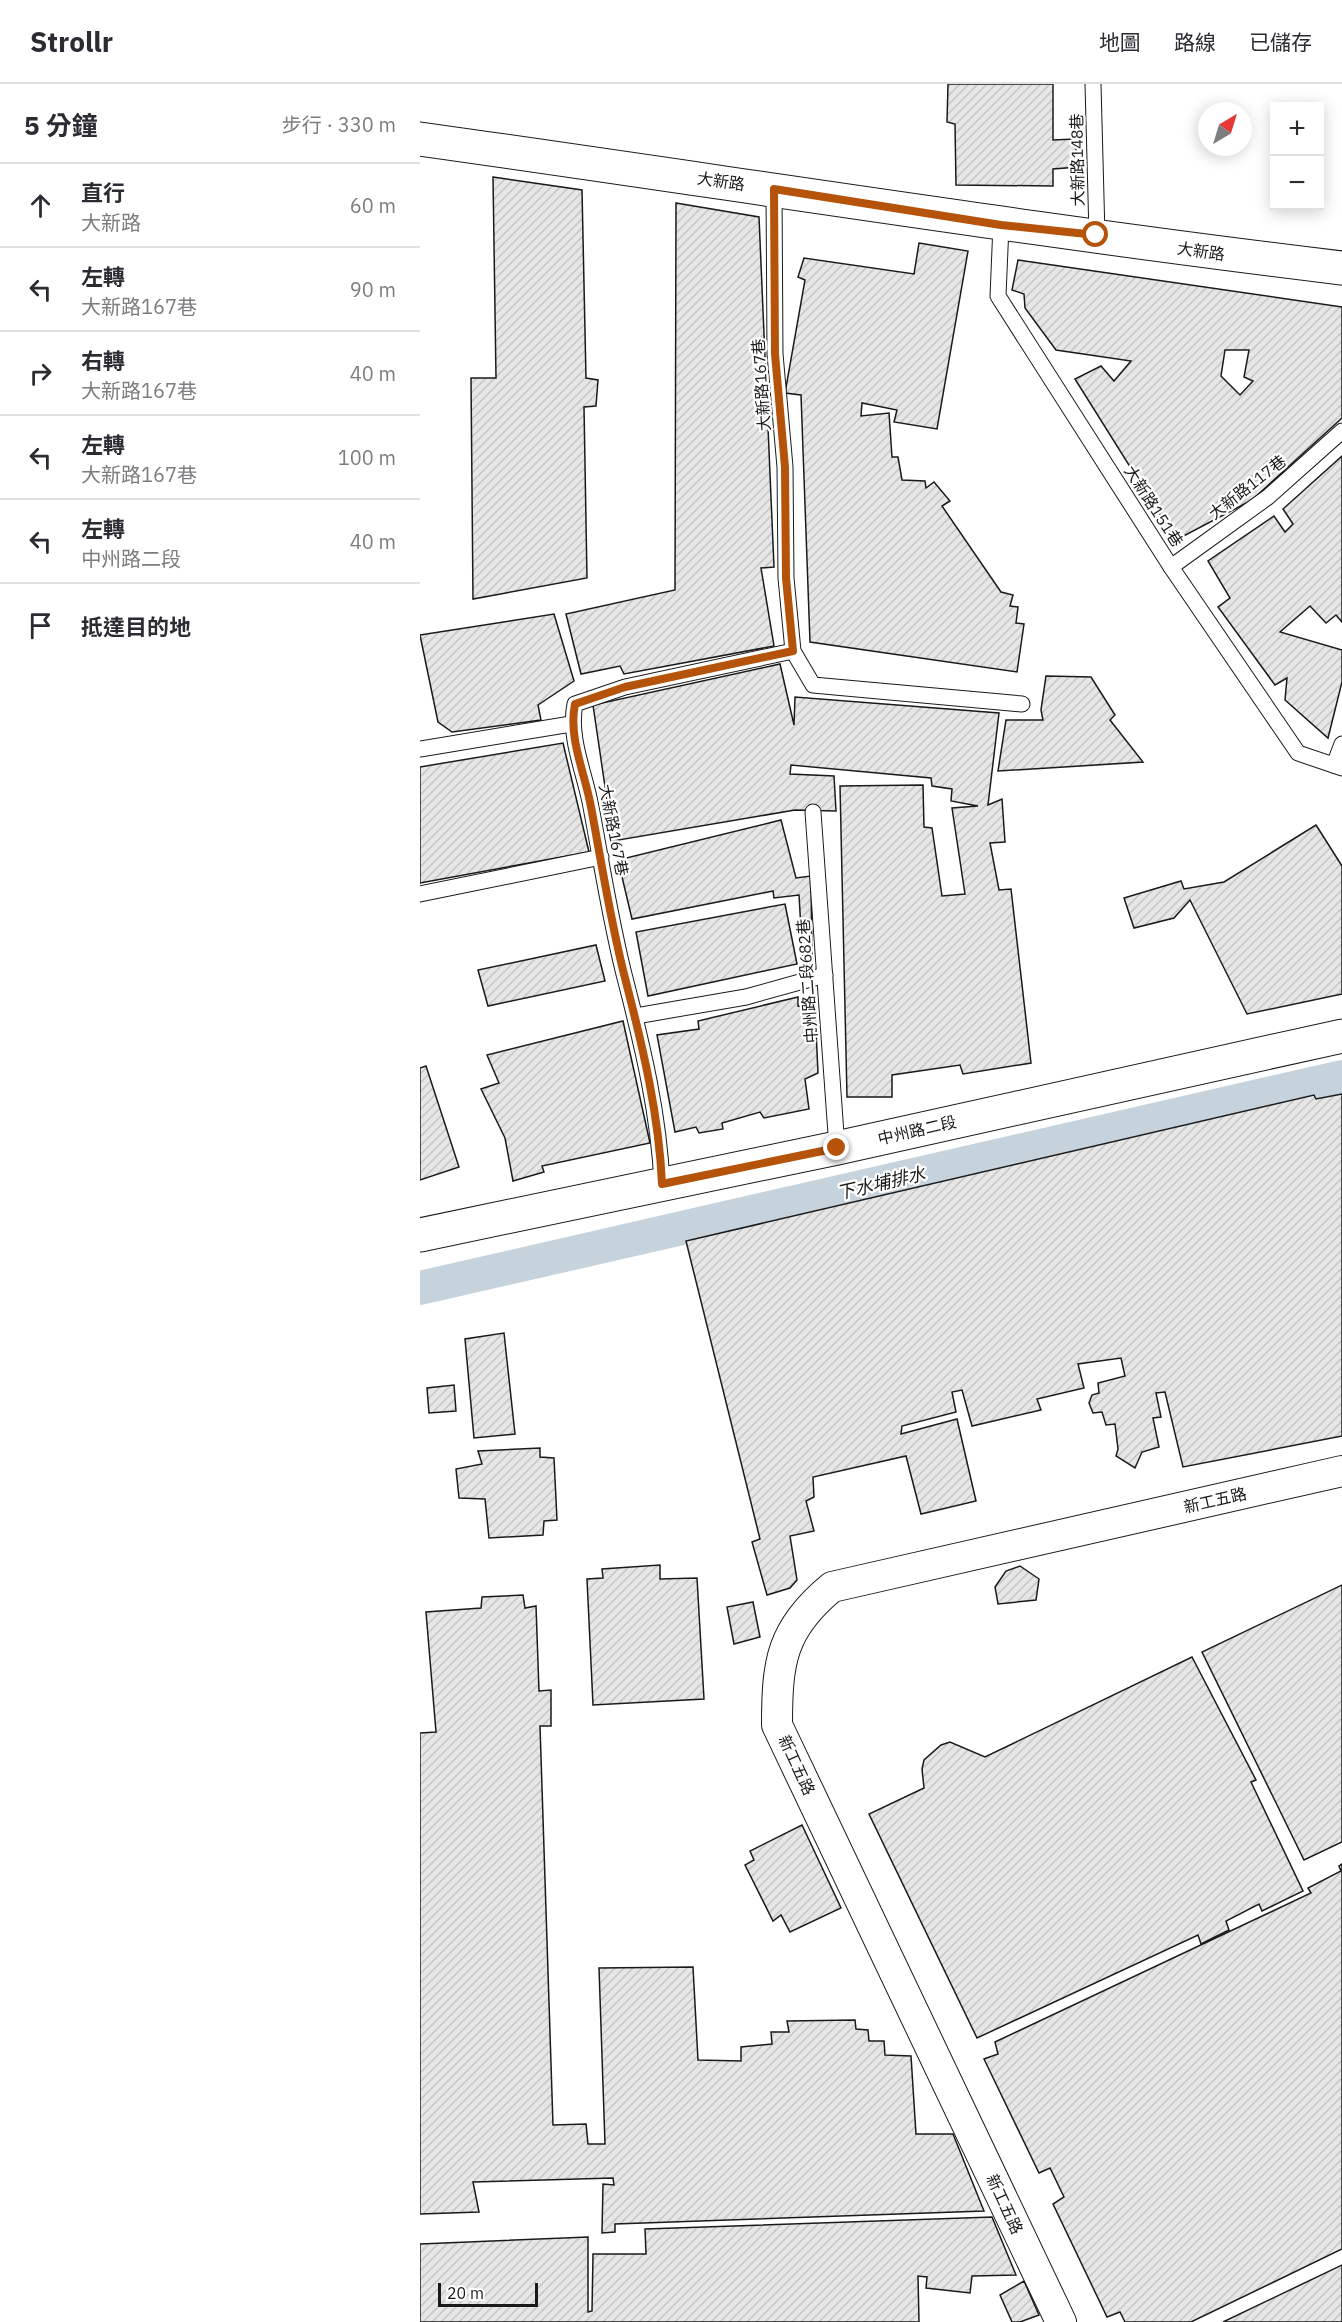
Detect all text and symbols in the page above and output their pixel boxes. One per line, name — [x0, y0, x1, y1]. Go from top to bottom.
text: Strollr — [30, 23, 113, 60]
text: 地圖 — [1099, 28, 1141, 56]
text: 路線 — [1174, 28, 1216, 56]
text: 已儲存 — [1249, 28, 1312, 56]
north arrow — [1198, 102, 1252, 156]
map controls — [1270, 102, 1324, 210]
button: + — [1270, 102, 1324, 156]
text: 5 分鐘 — [24, 108, 98, 142]
text: 步行 · 330 m — [282, 111, 396, 138]
street label: 大新路148巷 — [1066, 113, 1088, 207]
button: − — [1270, 156, 1324, 210]
street label: 大新路 — [696, 168, 746, 194]
text: 直行 — [81, 178, 125, 207]
icon: ahead — [24, 189, 57, 222]
text: 60 m — [350, 192, 396, 219]
text: 大新路 — [81, 209, 141, 236]
route start — [1082, 221, 1108, 247]
street label: 大新路 — [1176, 238, 1226, 264]
text: 左轉 — [81, 262, 125, 291]
icon: left — [24, 273, 57, 306]
text: 90 m — [350, 276, 396, 303]
text: 大新路167巷 — [81, 293, 197, 320]
street label: 大新路167巷 — [748, 338, 774, 432]
text: 右轉 — [81, 346, 125, 375]
icon: right — [24, 357, 57, 390]
text: 40 m — [350, 360, 396, 387]
text: 大新路167巷 — [81, 377, 197, 404]
text: 左轉 — [81, 430, 125, 459]
icon: left — [24, 441, 57, 474]
text: 100 m — [338, 444, 396, 471]
street label: 大新路117巷 — [1204, 451, 1290, 523]
text: 大新路167巷 — [81, 461, 197, 488]
street label: 大新路151巷 — [1120, 462, 1188, 550]
text: 左轉 — [81, 514, 125, 543]
icon: left — [24, 525, 57, 558]
text: 40 m — [350, 528, 396, 555]
text: 中州路二段 — [81, 545, 181, 572]
icon: arrive — [24, 609, 57, 642]
text: 抵達目的地 — [81, 612, 191, 641]
street label: 大新路167巷 — [595, 783, 633, 877]
street label: 中州路二段682巷 — [793, 918, 821, 1044]
street label: 中州路二段 — [876, 1111, 958, 1149]
route end — [823, 1134, 849, 1160]
water label: 下水埔排水 — [835, 1161, 928, 1204]
street label: 新工五路 — [1182, 1483, 1248, 1517]
street label: 新工五路 — [774, 1732, 820, 1798]
street label: 新工五路 — [982, 2171, 1028, 2237]
scale bar — [438, 2280, 538, 2308]
text: 20 m — [447, 2283, 484, 2303]

